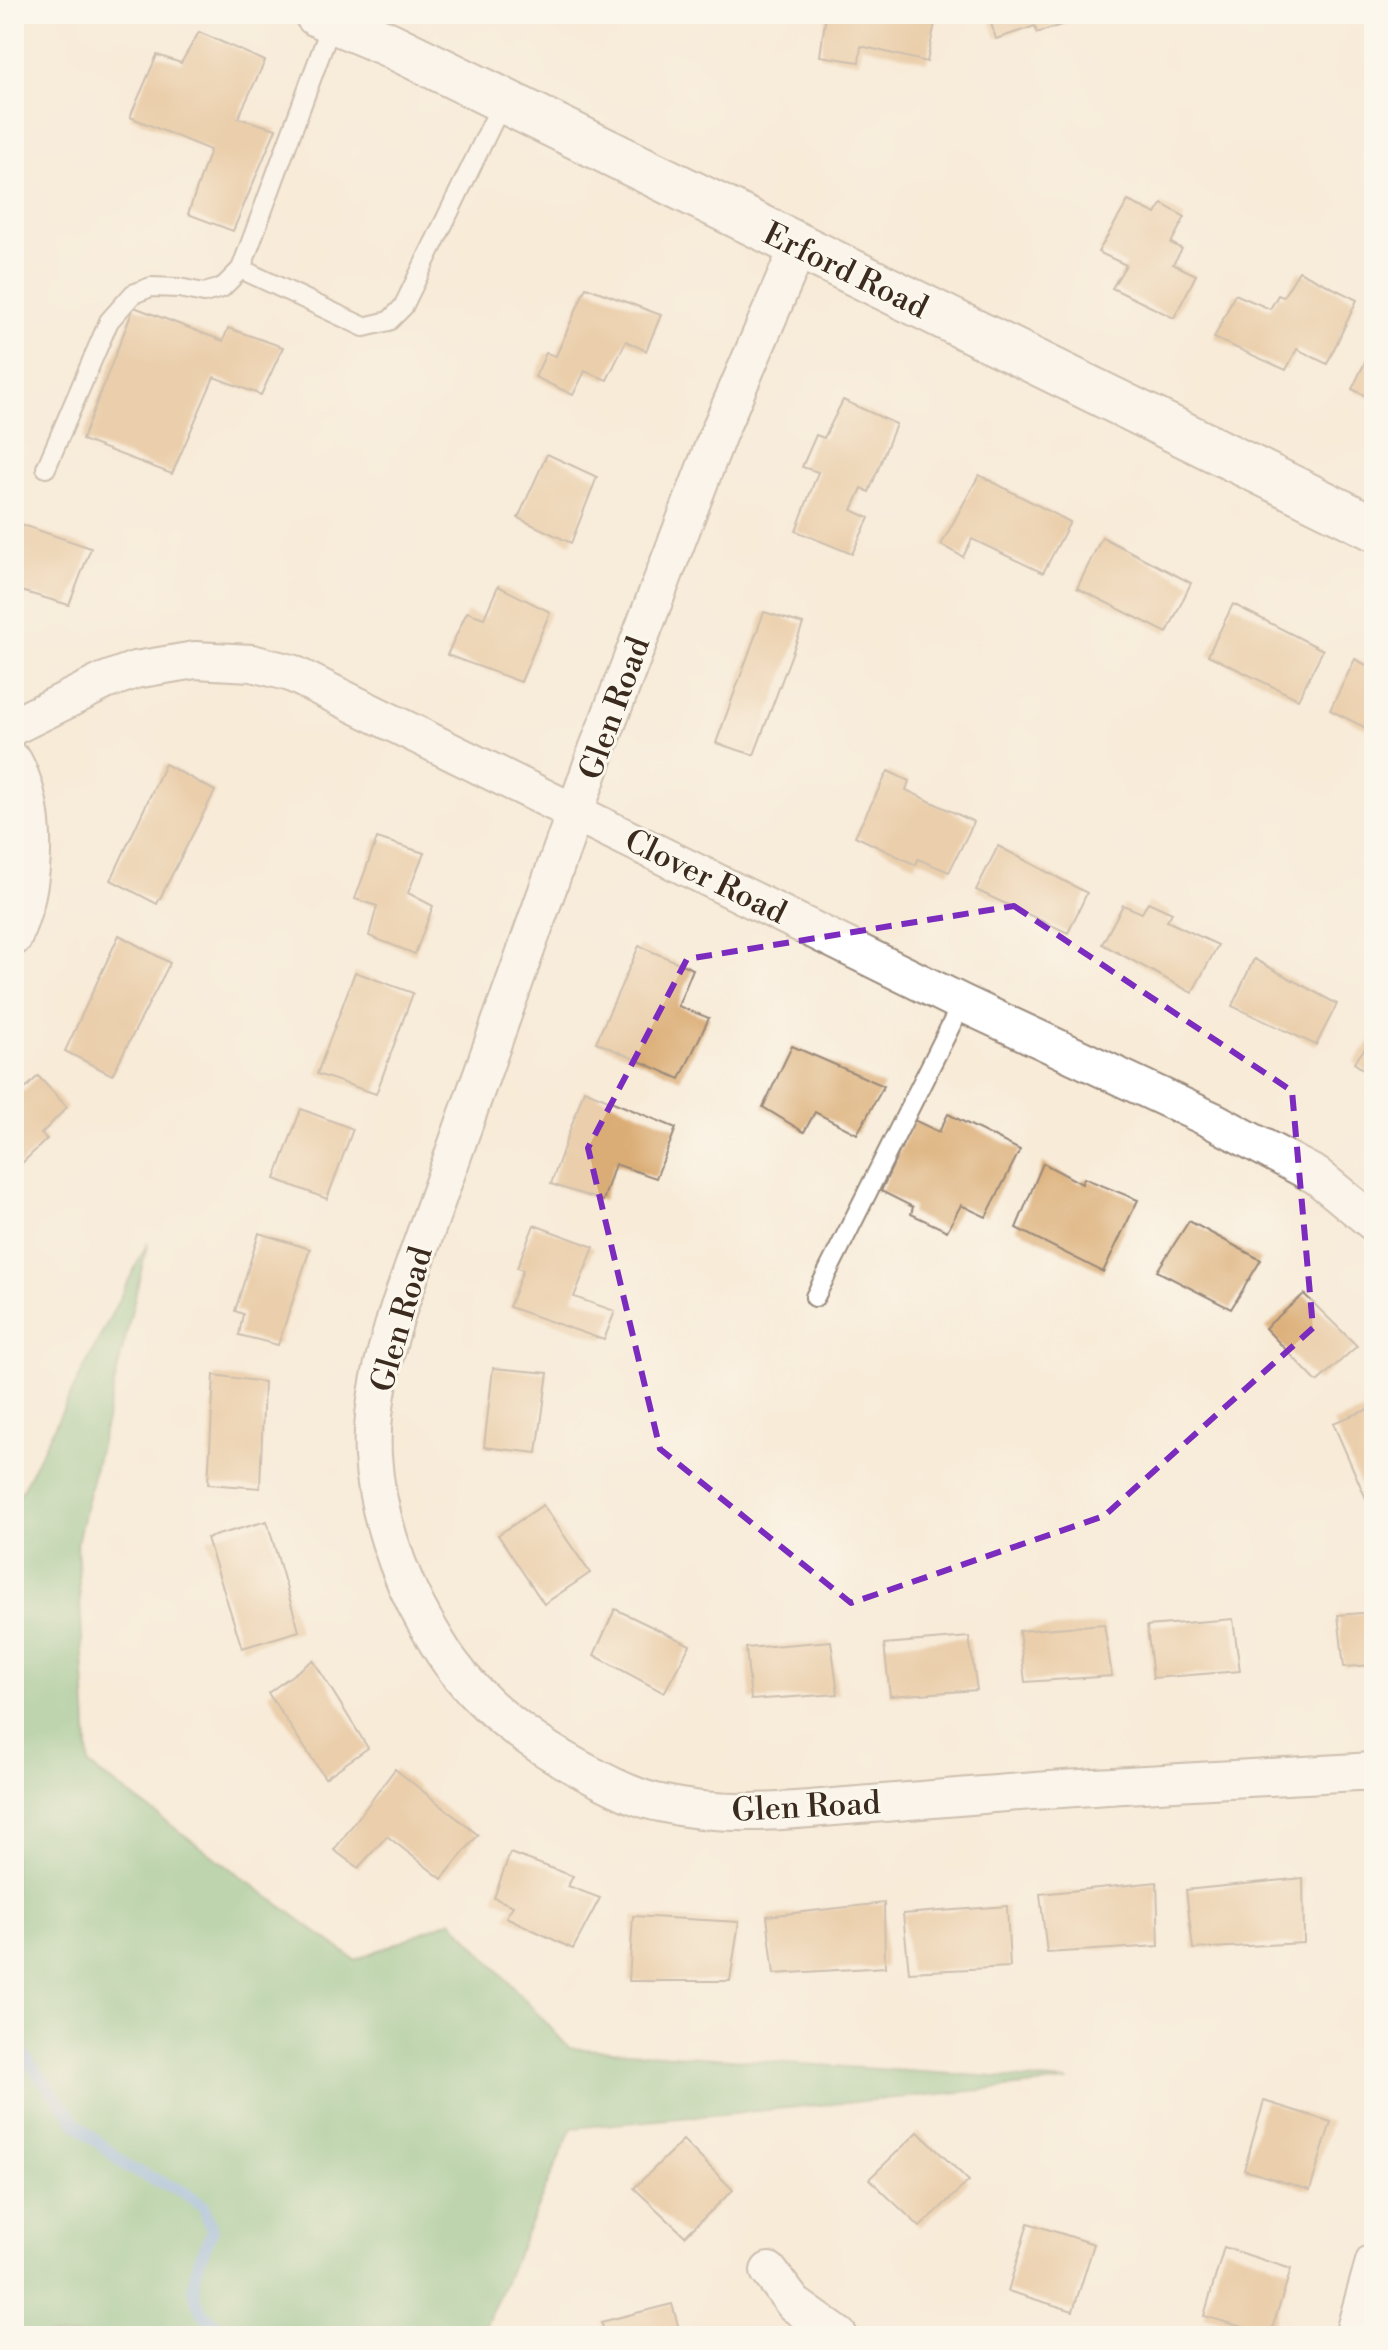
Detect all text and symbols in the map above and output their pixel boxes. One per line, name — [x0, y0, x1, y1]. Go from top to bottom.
street label: Erford Road — [757, 214, 934, 328]
street label: Glen Road — [571, 631, 659, 785]
street label: Clover Road — [618, 821, 793, 933]
street label: Glen Road — [362, 1242, 442, 1396]
street label: Glen Road — [731, 1783, 882, 1831]

